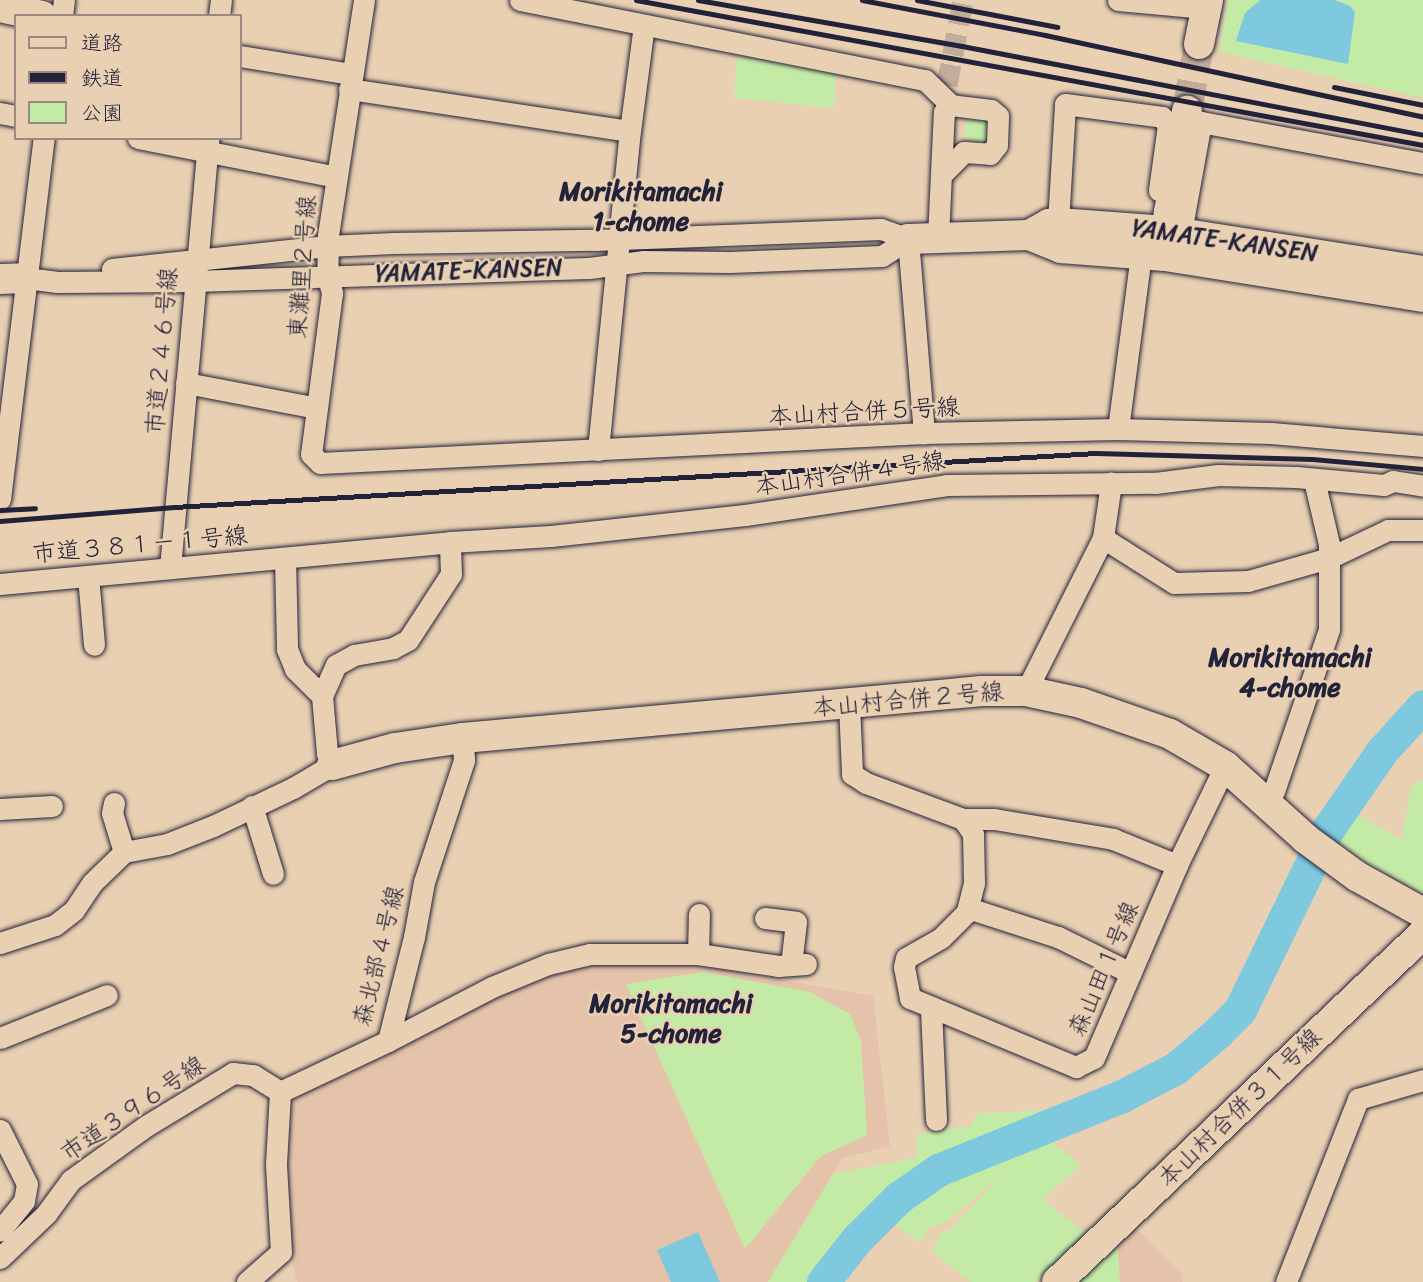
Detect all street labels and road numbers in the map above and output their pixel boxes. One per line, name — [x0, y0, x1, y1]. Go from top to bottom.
street label: 東灘里２号線 — [284, 194, 322, 340]
street label: YAMATE-KANSEN — [1130, 214, 1320, 268]
street label: YAMATE-KANSEN — [375, 253, 563, 289]
street label: 市道２４６号線 — [140, 266, 184, 436]
street label: 本山村合併５号線 — [767, 393, 961, 431]
street label: 本山村合併４号線 — [753, 446, 947, 502]
street label: 市道３８１－１号線 — [31, 521, 249, 569]
street label: 本山村合併２号線 — [811, 677, 1005, 723]
street label: 森北部４号線 — [348, 883, 410, 1029]
street label: 森山田１号線 — [1063, 897, 1145, 1041]
street label: 本山村合併３１号線 — [1152, 1023, 1328, 1193]
street label: 市道３９６号線 — [55, 1050, 211, 1168]

